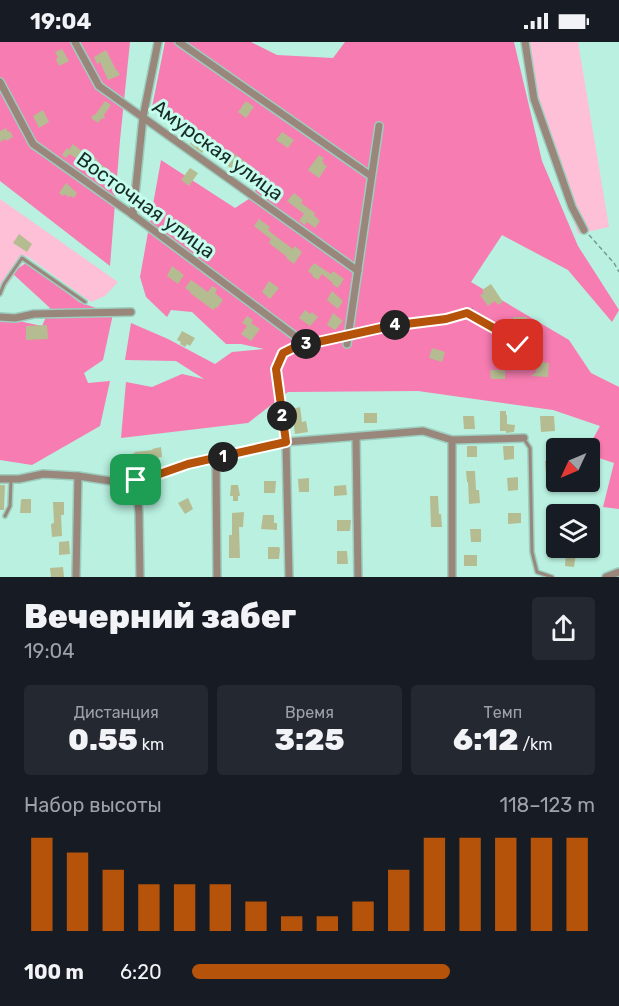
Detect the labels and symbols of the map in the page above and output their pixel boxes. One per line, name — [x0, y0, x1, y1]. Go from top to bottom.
street label: Амурская улица — [148, 94, 288, 206]
street label: Восточная улица — [72, 147, 220, 263]
pin: 4 — [380, 310, 410, 340]
pin — [492, 319, 543, 370]
pin: 3 — [291, 329, 321, 359]
pin: 2 — [267, 401, 297, 431]
north arrow — [546, 438, 600, 492]
pin: 1 — [208, 442, 238, 472]
pin — [110, 454, 161, 505]

